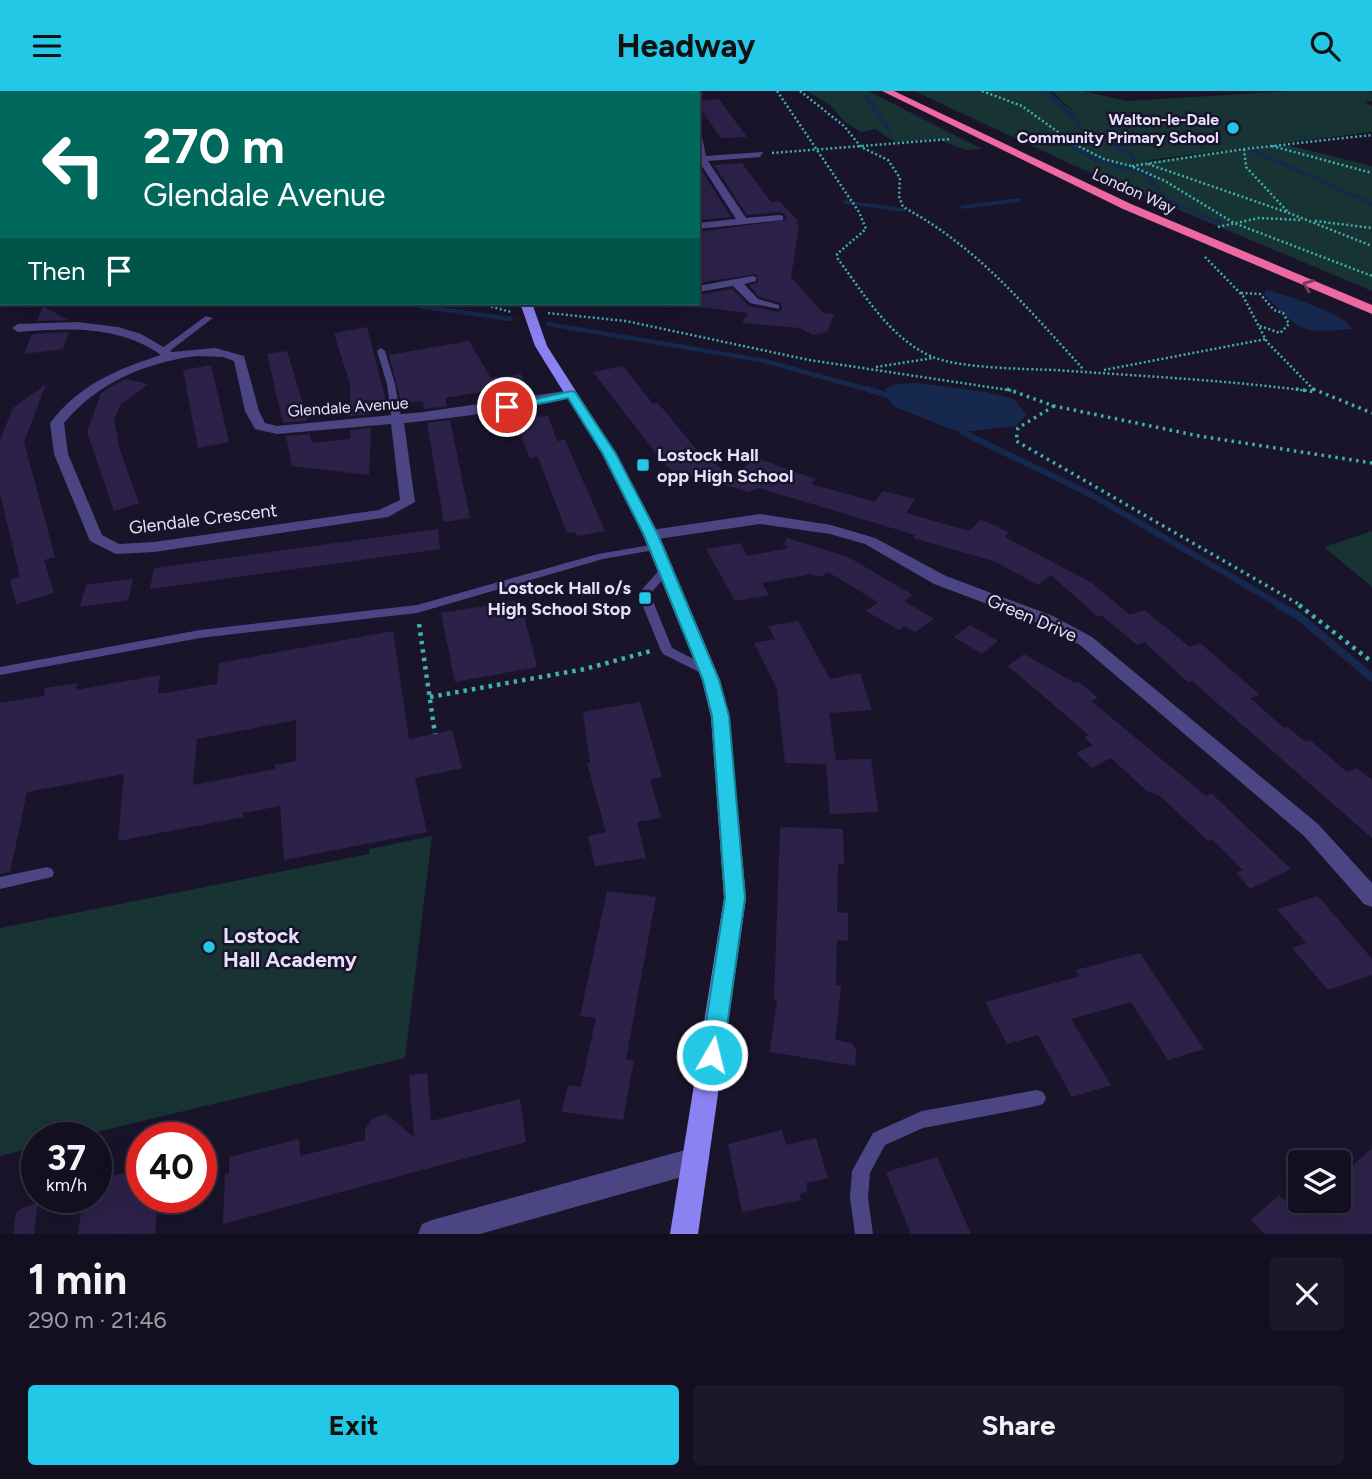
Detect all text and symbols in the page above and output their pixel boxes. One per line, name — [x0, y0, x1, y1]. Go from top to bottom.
icon: menu — [28, 27, 66, 65]
text: Headway — [616, 27, 756, 65]
icon: search — [1306, 27, 1344, 65]
place label: Walton-le-Dale Community Primary School — [1017, 110, 1219, 147]
text: 270 m — [143, 116, 285, 175]
icon: left — [28, 119, 119, 210]
marker: Walton-le-Dale Community Primary School — [1225, 120, 1241, 136]
street label: London Way — [1089, 164, 1179, 218]
text: Glendale Avenue — [143, 176, 385, 214]
icon: arrive — [100, 252, 138, 290]
text: Then — [28, 255, 86, 287]
one-way arrow — [1303, 280, 1315, 294]
pin — [477, 377, 537, 437]
icon: arrive — [488, 388, 526, 426]
street label: Glendale Avenue — [287, 393, 409, 421]
place label: Lostock Hall opp High School — [657, 444, 793, 487]
marker: Lostock Hall opp High School — [635, 457, 651, 473]
street label: Glendale Crescent — [128, 499, 279, 539]
place label: Lostock Hall o/s High School Stop — [488, 577, 632, 620]
street label: Green Drive — [984, 589, 1080, 647]
marker: Lostock Hall o/s High School Stop — [637, 590, 653, 606]
place label: Lostock Hall Academy — [223, 923, 358, 972]
marker: Lostock Hall Academy — [201, 939, 217, 955]
position arrow — [675, 1018, 749, 1092]
speed limit sign: 40 — [126, 1122, 217, 1213]
text: 37 — [47, 1137, 86, 1179]
map controls — [1288, 1150, 1351, 1213]
button: layers — [1288, 1150, 1351, 1213]
text: km/h — [46, 1174, 87, 1196]
text: 1 min — [28, 1254, 127, 1305]
button: close — [1270, 1257, 1344, 1331]
text: 290 m · 21:46 — [28, 1306, 167, 1334]
button: Exit — [28, 1385, 679, 1465]
button: Share — [693, 1385, 1344, 1465]

